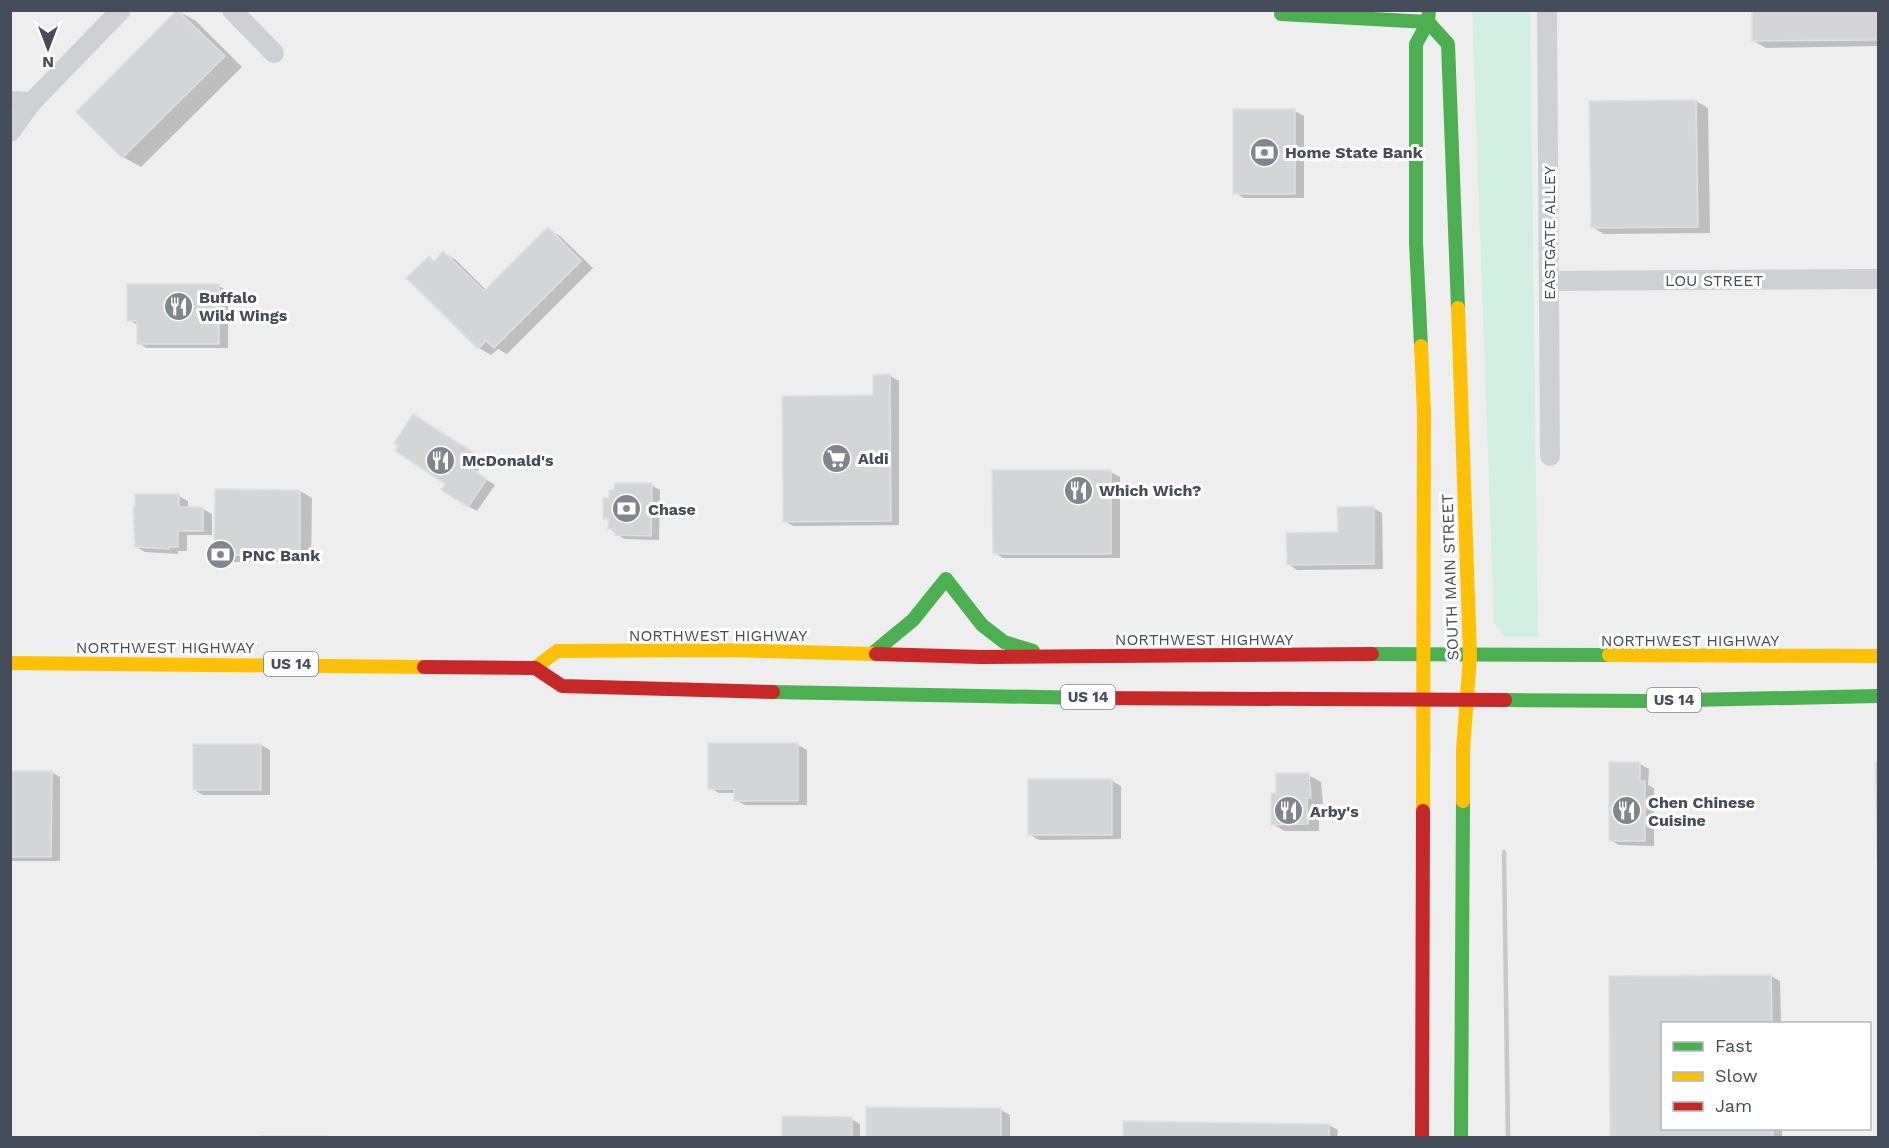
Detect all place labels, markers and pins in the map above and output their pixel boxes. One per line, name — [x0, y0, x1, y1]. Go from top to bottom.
bank icon: Home State Bank — [1248, 136, 1280, 168]
place label: Home State Bank — [1285, 143, 1423, 162]
place label: Buffalo Wild Wings — [199, 288, 288, 325]
restaurant icon: Buffalo Wild Wings — [162, 290, 194, 322]
supermarket icon: Aldi — [821, 442, 853, 474]
restaurant icon: McDonald's — [425, 444, 457, 476]
place label: Aldi — [858, 449, 889, 468]
place label: McDonald's — [462, 451, 554, 470]
restaurant icon: Which Wich? — [1062, 474, 1094, 506]
place label: Which Wich? — [1099, 481, 1202, 500]
bank icon: Chase — [611, 493, 643, 525]
place label: Chase — [648, 500, 696, 519]
bank icon: PNC Bank — [205, 539, 237, 571]
place label: PNC Bank — [242, 546, 320, 565]
place label: Chen Chinese Cuisine — [1648, 793, 1755, 830]
restaurant icon: Arby's — [1273, 795, 1305, 827]
restaurant icon: Chen Chinese Cuisine — [1611, 795, 1643, 827]
place label: Arby's — [1310, 802, 1359, 821]

